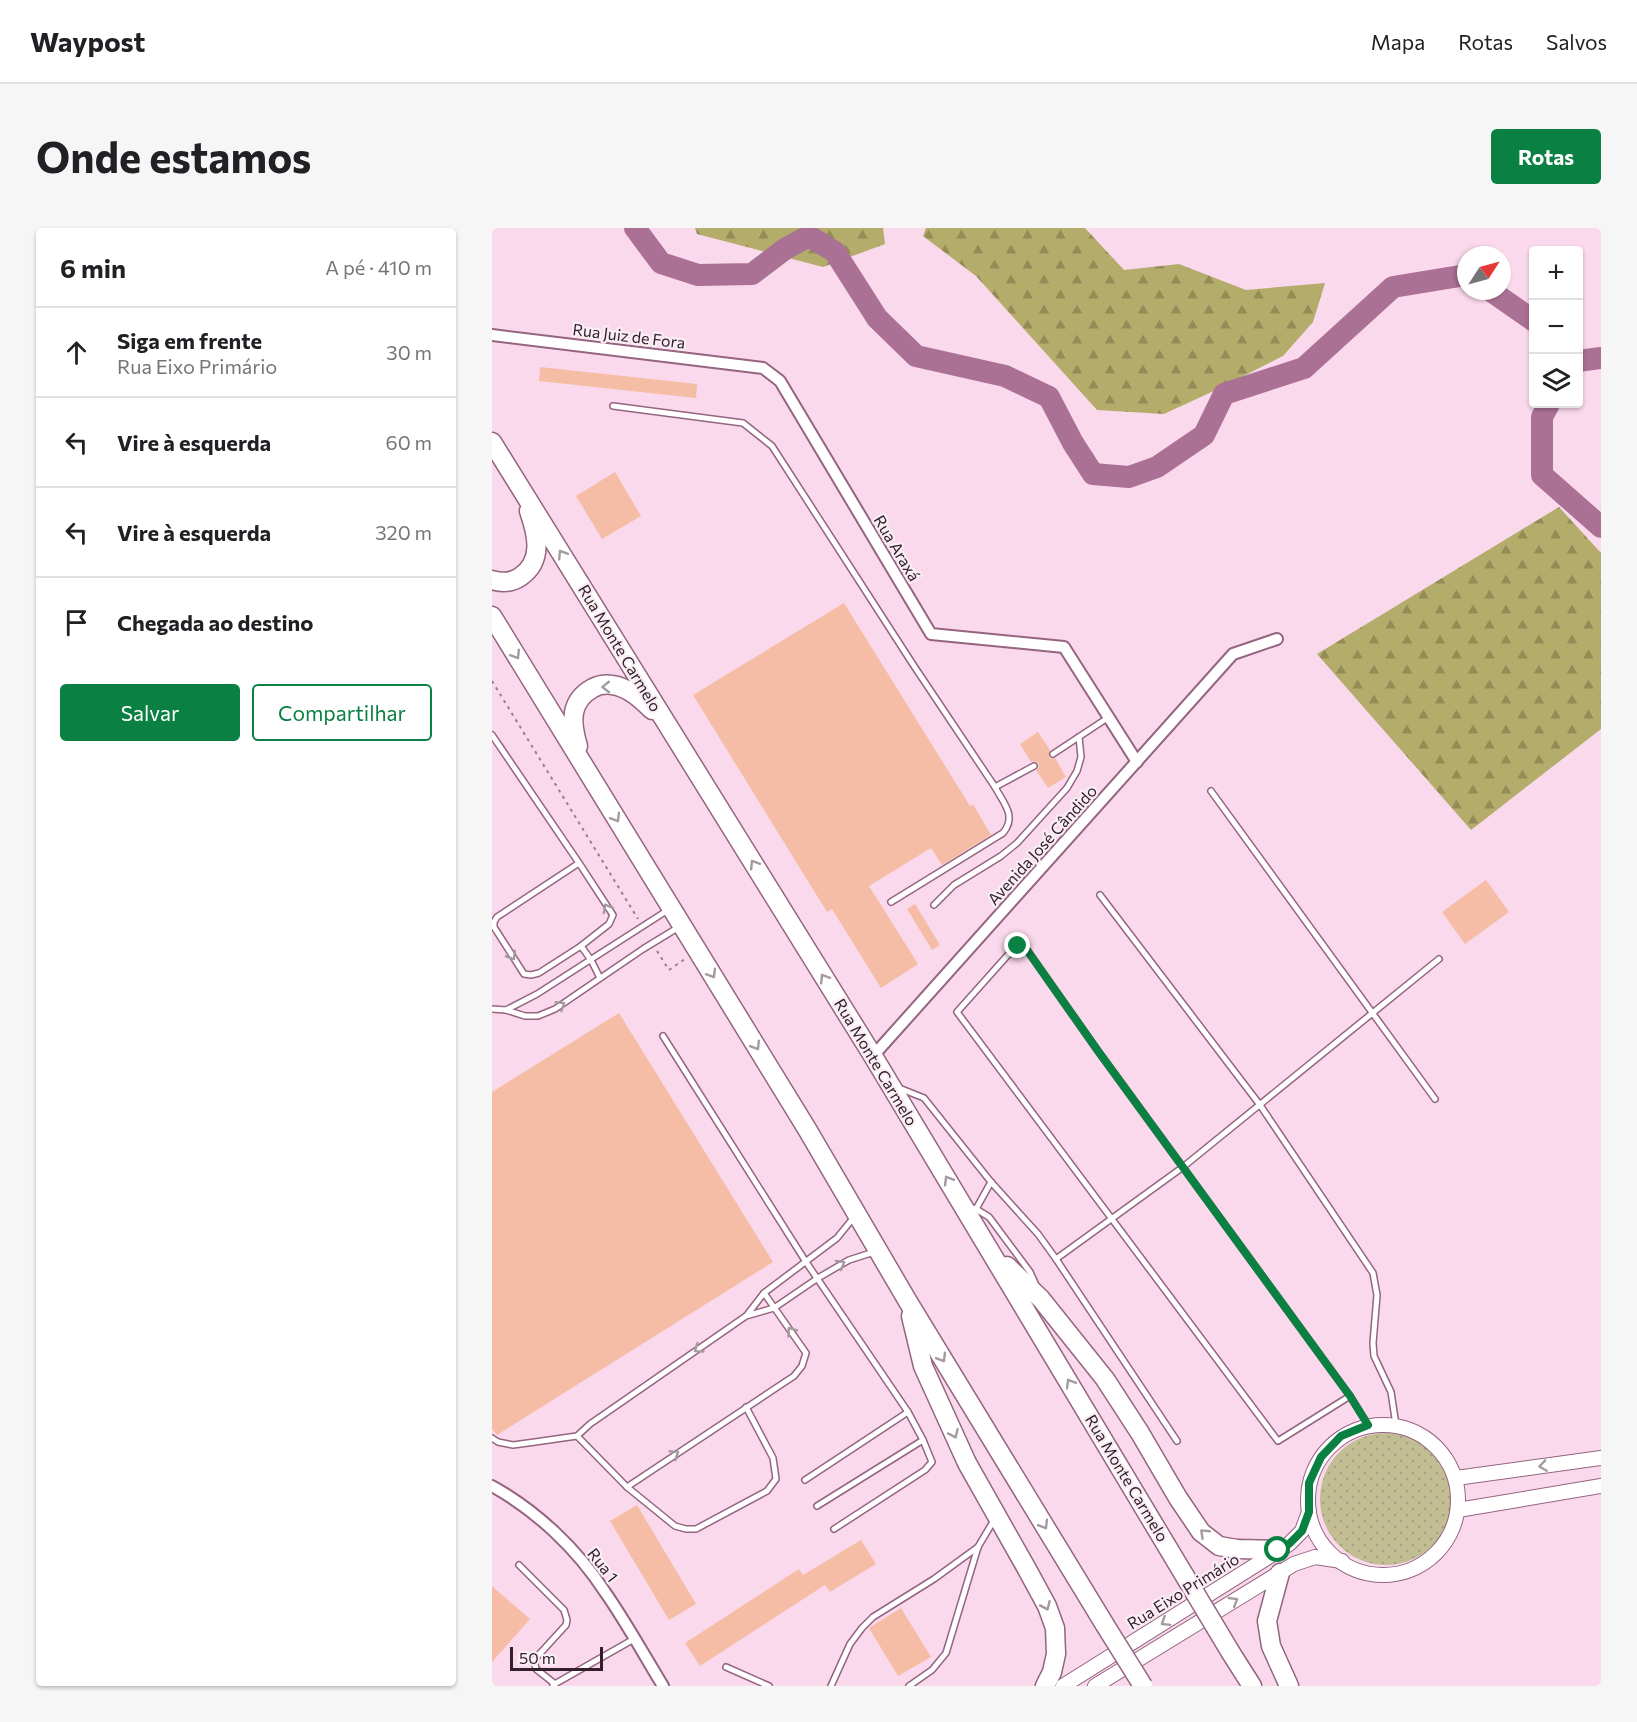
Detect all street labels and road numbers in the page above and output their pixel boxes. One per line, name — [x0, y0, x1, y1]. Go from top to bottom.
street label: Rua Juiz de Fora — [572, 319, 687, 352]
street label: Rua Araxá — [870, 511, 924, 584]
street label: Rua Monte Carmelo — [575, 581, 666, 715]
street label: Avenida José Cândido — [983, 781, 1100, 908]
street label: Rua Monte Carmelo — [831, 995, 922, 1129]
street label: Rua Monte Carmelo — [1082, 1411, 1173, 1545]
street label: Rua 1 — [584, 1544, 623, 1585]
street label: Rua Eixo Primário — [1123, 1549, 1242, 1633]

